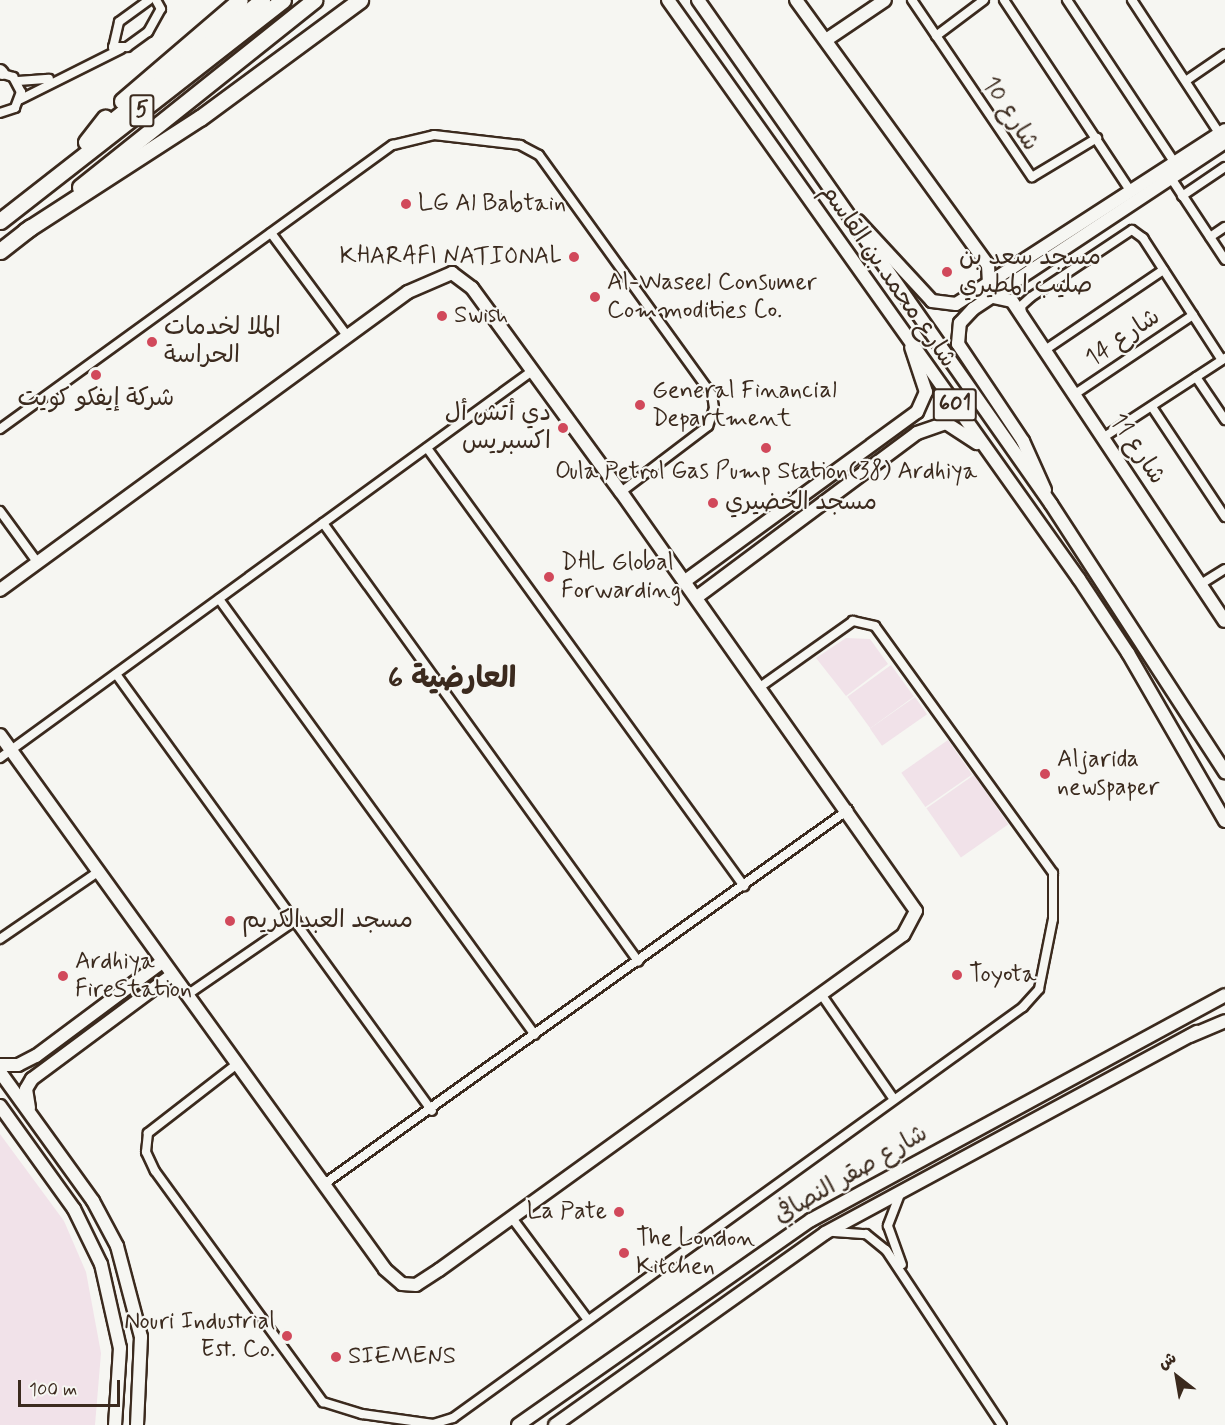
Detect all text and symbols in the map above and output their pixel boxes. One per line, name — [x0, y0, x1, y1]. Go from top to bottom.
street label: شارع 10 — [975, 71, 1045, 157]
road number: 5 — [128, 92, 156, 130]
street label: شارع محمد بن القاسم — [814, 179, 962, 373]
place label: LG Al Babtain — [418, 190, 565, 218]
marker: LG Al Babtain — [399, 197, 413, 211]
place label: KHARAFI NATIONAL — [338, 243, 562, 271]
place label: مسجد سعد بن صليب المطيري — [959, 244, 1101, 300]
marker: KHARAFI NATIONAL — [567, 250, 581, 264]
marker: مسجد سعد بن صليب المطيري — [940, 265, 954, 279]
place label: Al-Waseel Consumer Commodities Co. — [607, 269, 817, 325]
marker: Al-Waseel Consumer Commodities Co. — [588, 290, 602, 304]
place label: Swish — [454, 302, 508, 330]
street label: شارع 14 — [1080, 303, 1166, 373]
marker: Swish — [435, 309, 449, 323]
place label: الملا لخدمات الحراسة — [164, 314, 281, 370]
marker: الملا لخدمات الحراسة — [145, 335, 159, 349]
marker: شركة إيفكو كويت — [89, 368, 103, 382]
place label: General Financial Department — [652, 377, 836, 433]
place label: شركة إيفكو كويت — [18, 385, 174, 413]
road number: 601 — [932, 386, 978, 424]
marker: General Financial Department — [633, 398, 647, 412]
place label: دي أتش أل اكسبريس — [445, 400, 551, 456]
street label: شارع 11 — [1103, 408, 1171, 490]
marker: دي أتش أل اكسبريس — [556, 421, 570, 435]
marker: Oula Petrol Gas Pump Station(38) Ardhiya — [759, 441, 773, 455]
place label: Oula Petrol Gas Pump Station(38) Ardhiya — [555, 458, 977, 486]
place label: مسجد الخضيري — [725, 489, 877, 517]
marker: مسجد الخضيري — [706, 496, 720, 510]
place label: DHL Global Forwarding — [561, 549, 681, 605]
marker: DHL Global Forwarding — [542, 570, 556, 584]
district label: العارضية 6 — [388, 661, 516, 697]
place label: Aljarida newspaper — [1057, 746, 1159, 802]
marker: Aljarida newspaper — [1038, 767, 1052, 781]
place label: مسجد العبدالكريم — [242, 907, 413, 935]
marker: مسجد العبدالكريم — [223, 914, 237, 928]
place label: Ardhiya FireStation — [75, 948, 192, 1004]
place label: Toyota — [969, 961, 1036, 989]
marker: Toyota — [950, 968, 964, 982]
marker: Ardhiya FireStation — [56, 969, 70, 983]
street label: شارع صقر النصافي — [769, 1119, 933, 1231]
place label: La Pate — [529, 1198, 607, 1226]
marker: La Pate — [612, 1205, 626, 1219]
place label: The London Kitchen — [636, 1225, 752, 1281]
marker: The London Kitchen — [617, 1246, 631, 1260]
place label: Nouri Industrial Est. Co. — [124, 1308, 275, 1364]
marker: Nouri Industrial Est. Co. — [280, 1329, 294, 1343]
place label: SIEMENS — [348, 1343, 456, 1371]
north arrow — [1147, 1347, 1207, 1407]
text: ش — [1155, 1348, 1180, 1375]
marker: SIEMENS — [329, 1350, 343, 1364]
scale bar — [21, 1368, 123, 1406]
text: 100 m — [29, 1378, 77, 1402]

